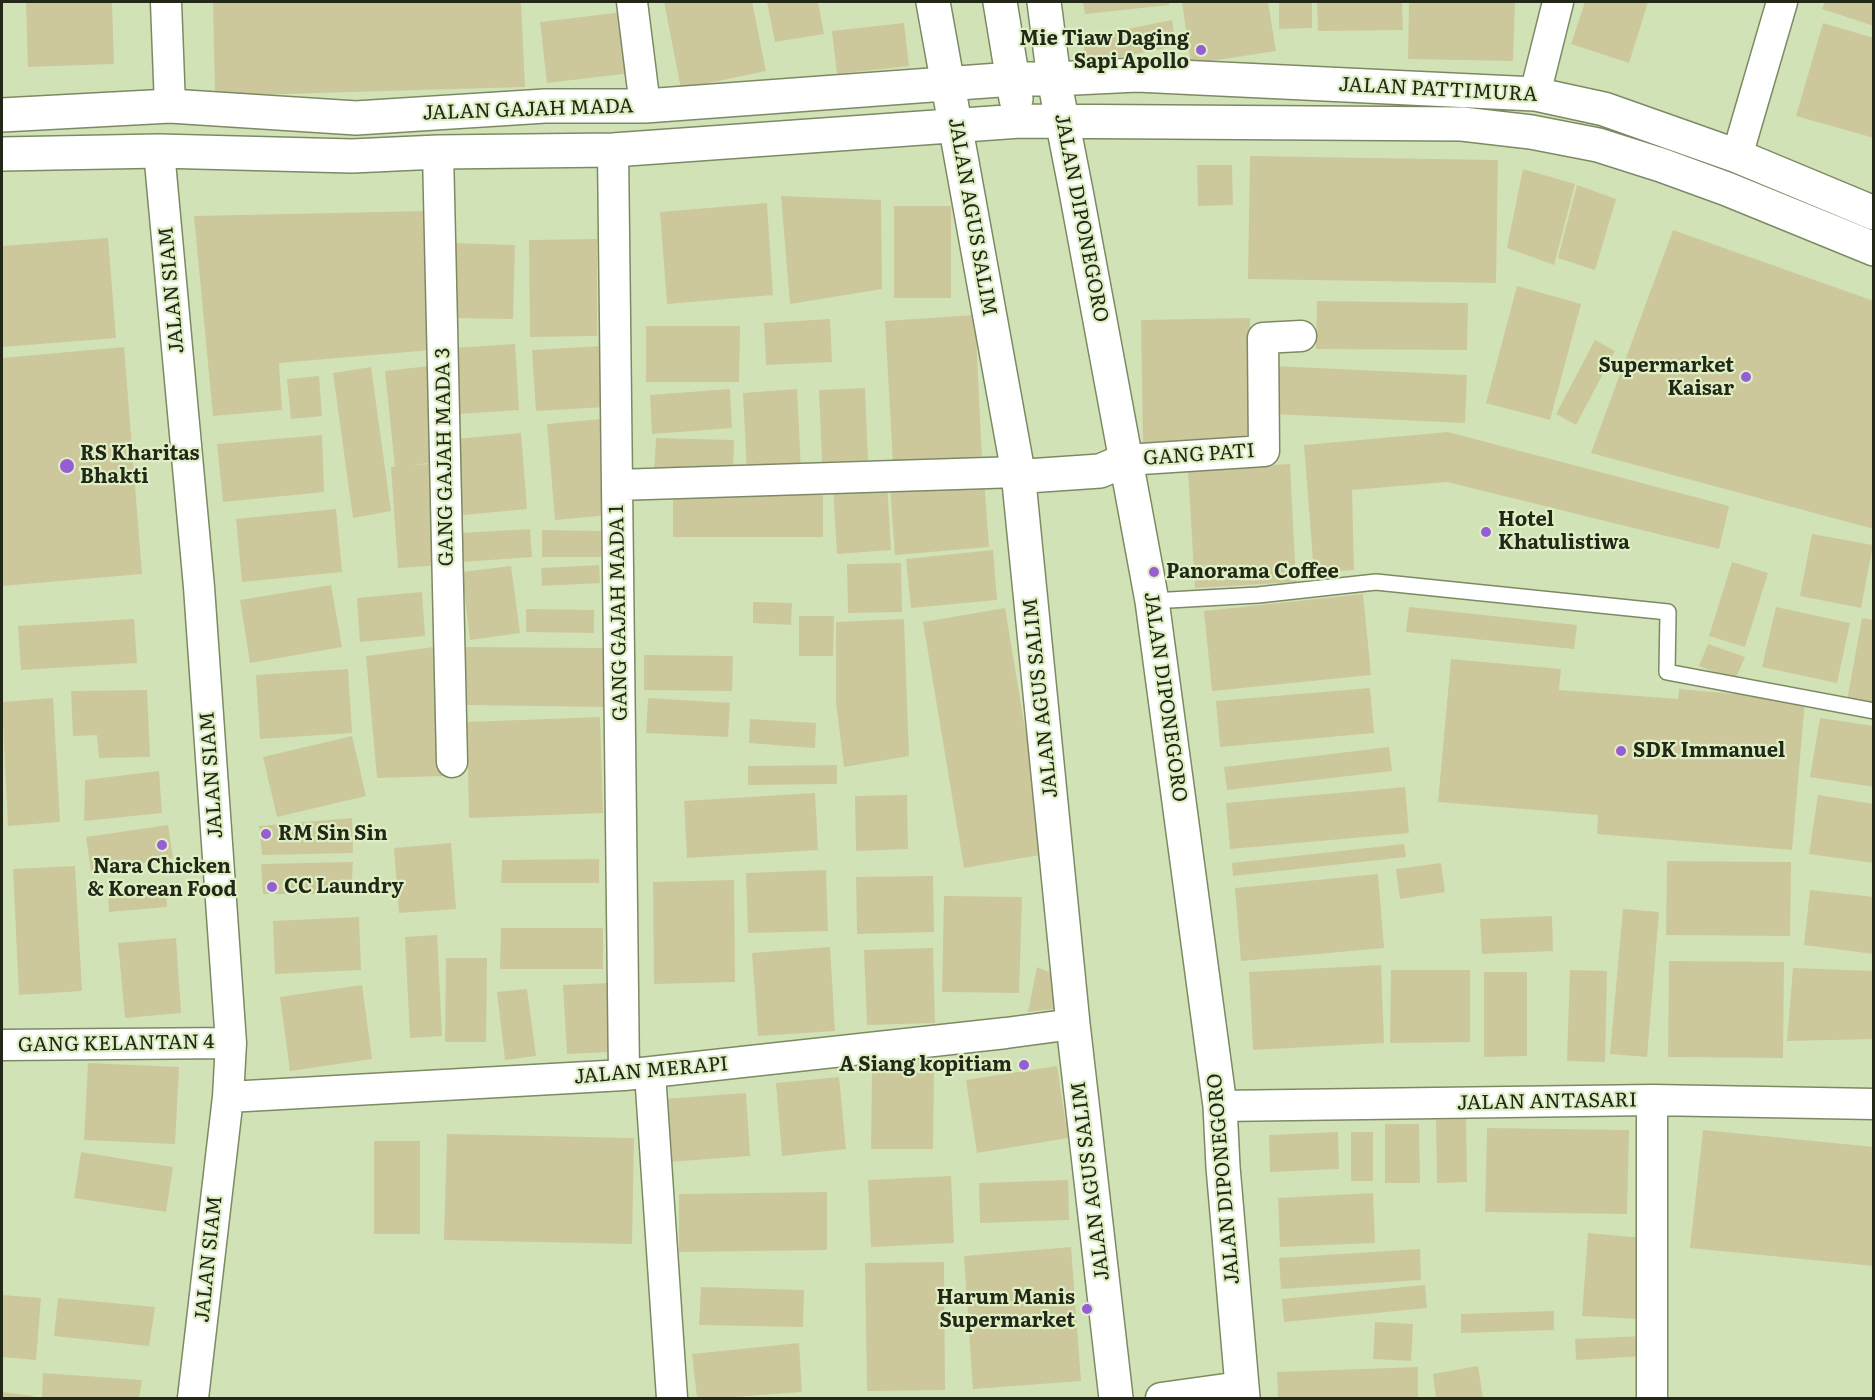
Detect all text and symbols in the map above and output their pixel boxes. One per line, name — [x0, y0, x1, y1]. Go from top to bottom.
place label: Mie Tiaw Daging Sapi Apollo — [1020, 27, 1189, 74]
marker: Mie Tiaw Daging Sapi Apollo — [1194, 43, 1208, 57]
street label: JALAN PATTIMURA — [1338, 73, 1538, 107]
street label: JALAN GAJAH MADA — [422, 94, 634, 126]
street label: JALAN DIPONEGORO — [1049, 112, 1113, 324]
street label: JALAN AGUS SALIM — [943, 116, 1001, 318]
street label: JALAN SIAM — [154, 225, 190, 355]
street label: GANG GAJAH MADA 3 — [431, 347, 459, 567]
place label: Supermarket Kaisar — [1598, 354, 1734, 401]
marker: Supermarket Kaisar — [1739, 370, 1753, 384]
street label: GANG PATI — [1142, 439, 1256, 471]
place label: RS Kharitas Bhakti — [80, 442, 200, 489]
marker: RS Kharitas Bhakti — [58, 457, 76, 475]
street label: GANG GAJAH MADA 1 — [605, 505, 633, 721]
place label: Hotel Khatulistiwa — [1498, 508, 1630, 555]
marker: Hotel Khatulistiwa — [1479, 525, 1493, 539]
place label: Panorama Coffee — [1166, 560, 1339, 584]
marker: Panorama Coffee — [1147, 565, 1161, 579]
street label: JALAN DIPONEGORO — [1138, 590, 1192, 804]
street label: JALAN AGUS SALIM — [1019, 597, 1063, 799]
street label: JALAN SIAM — [196, 711, 228, 839]
place label: SDK Immanuel — [1633, 739, 1785, 763]
marker: SDK Immanuel — [1614, 744, 1628, 758]
place label: RM Sin Sin — [278, 822, 388, 846]
marker: RM Sin Sin — [259, 827, 273, 841]
marker: Nara Chicken & Korean Food — [155, 838, 169, 852]
place label: Nara Chicken & Korean Food — [87, 855, 237, 902]
place label: CC Laundry — [284, 875, 404, 899]
marker: CC Laundry — [265, 880, 279, 894]
street label: GANG KELANTAN 4 — [18, 1030, 214, 1058]
street label: JALAN MERAPI — [573, 1052, 729, 1090]
place label: A Siang kopitiam — [839, 1053, 1012, 1077]
marker: A Siang kopitiam — [1017, 1058, 1031, 1072]
street label: JALAN DIPONEGORO — [1203, 1072, 1245, 1286]
street label: JALAN AGUS SALIM — [1067, 1080, 1115, 1282]
street label: JALAN ANTASARI — [1457, 1088, 1637, 1116]
street label: JALAN SIAM — [190, 1194, 228, 1324]
place label: Harum Manis Supermarket — [937, 1286, 1075, 1333]
marker: Harum Manis Supermarket — [1080, 1302, 1094, 1316]

